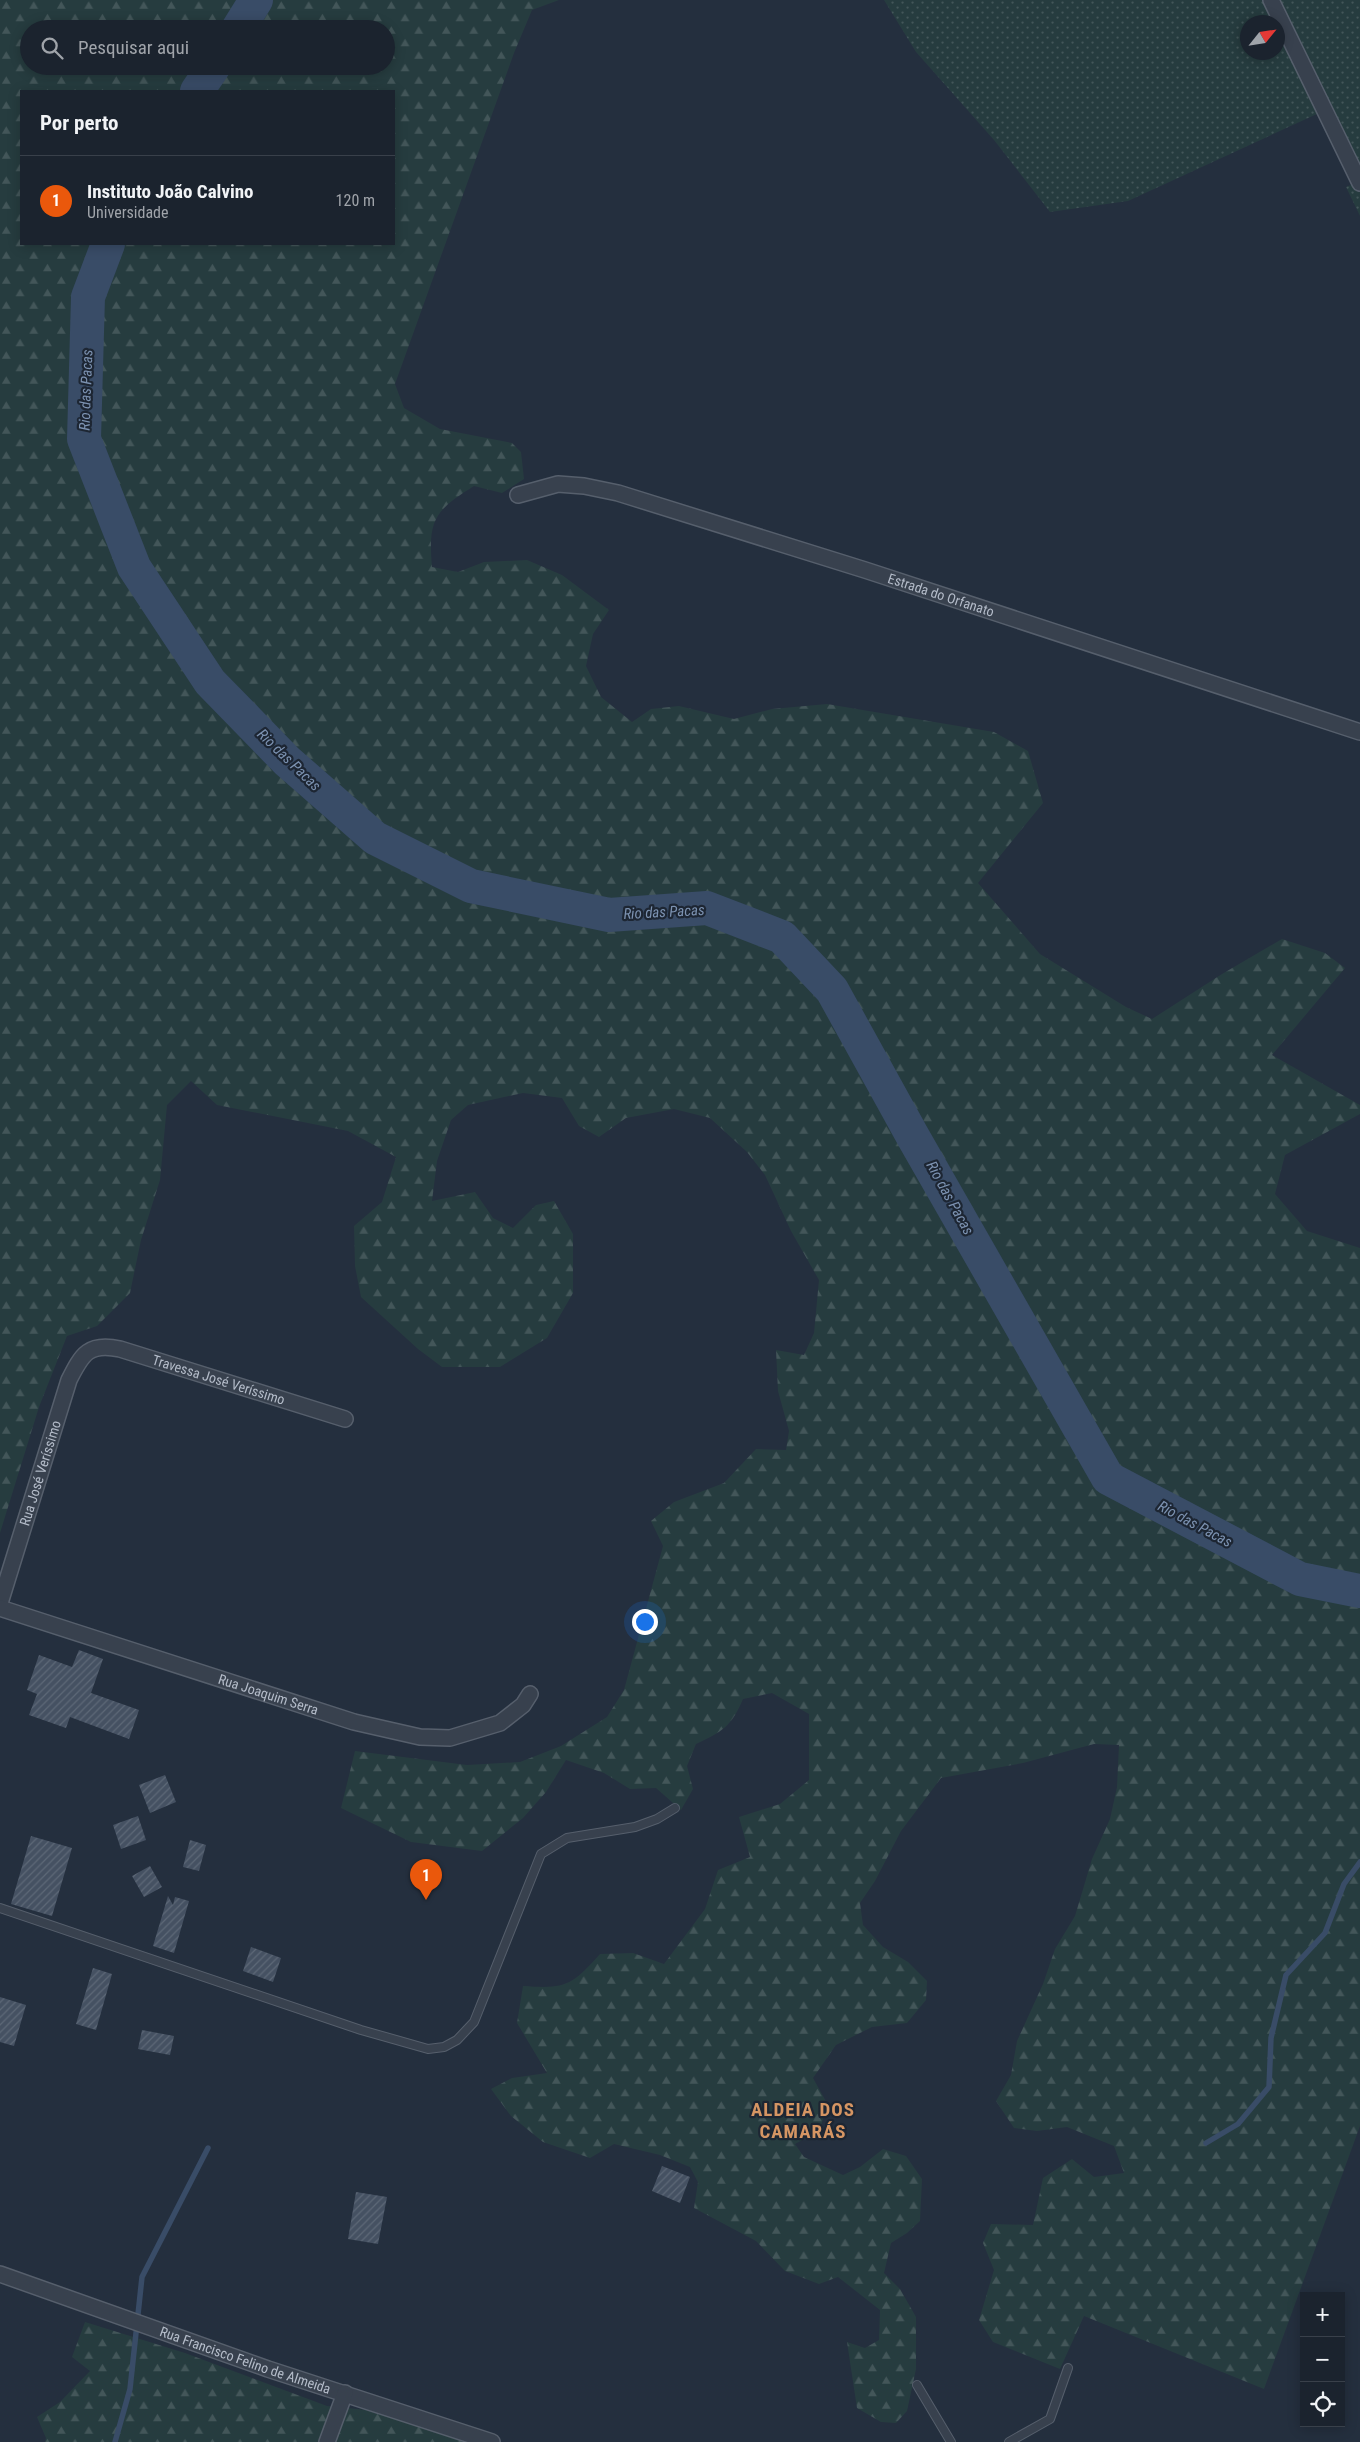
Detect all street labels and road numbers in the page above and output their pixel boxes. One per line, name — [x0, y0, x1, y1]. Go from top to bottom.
street label: Estrada do Orfanato — [886, 570, 996, 620]
street label: Travessa José Veríssimo — [150, 1352, 287, 1408]
street label: Rua José Veríssimo — [16, 1418, 64, 1528]
street label: Rua Joaquim Serra — [216, 1671, 321, 1718]
street label: Rua Francisco Felino de Almeida — [158, 2323, 333, 2397]

